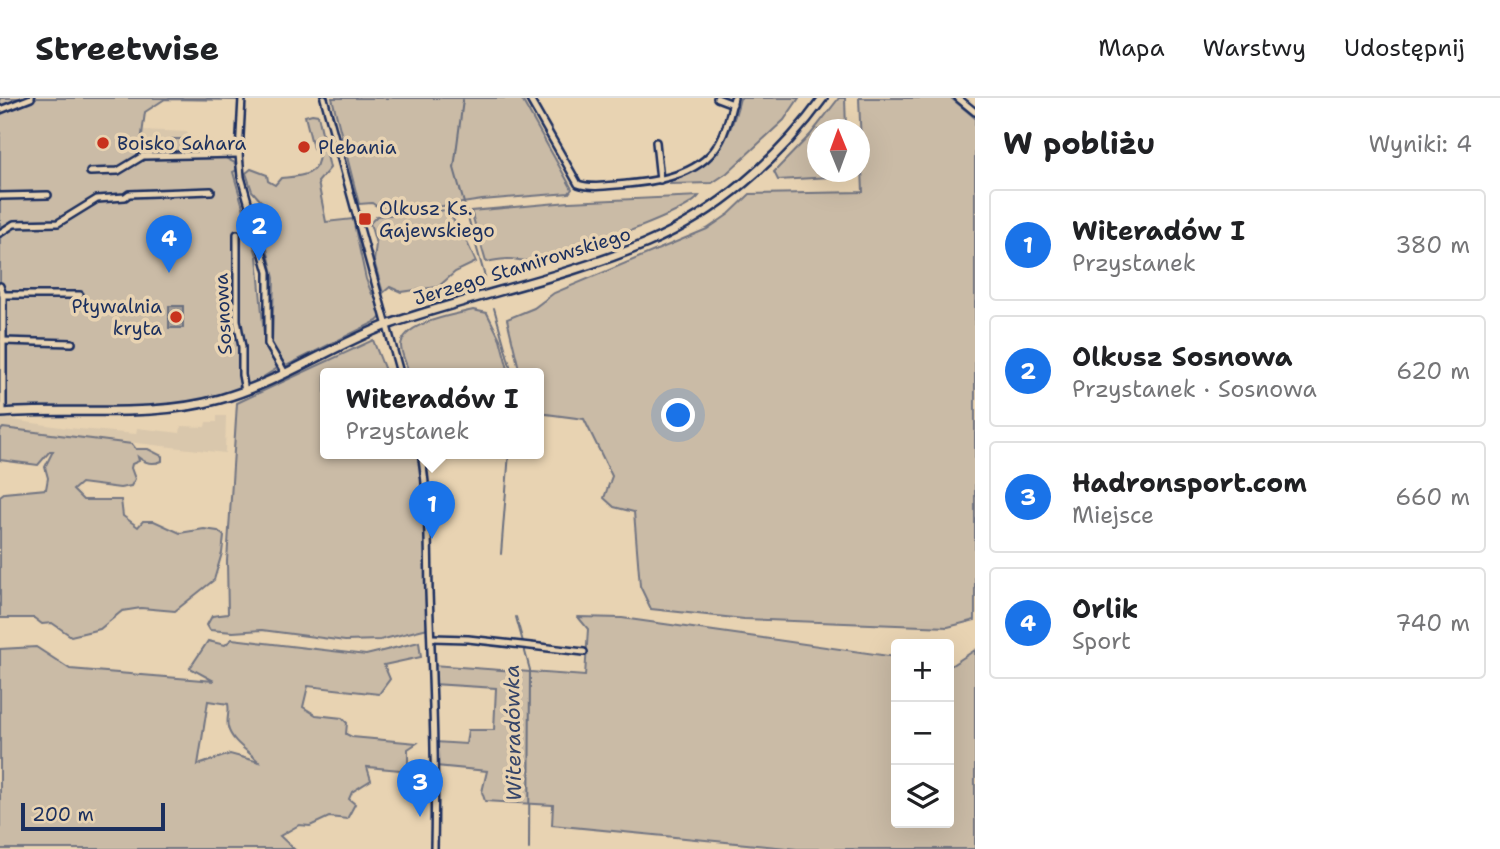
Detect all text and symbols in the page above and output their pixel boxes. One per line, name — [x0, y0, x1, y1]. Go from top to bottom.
text: Streetwise — [35, 26, 219, 71]
text: Mapa — [1098, 32, 1165, 64]
text: Warstwy — [1203, 32, 1306, 64]
text: Udostępnij — [1344, 32, 1465, 64]
north arrow — [807, 119, 870, 182]
text: W pobliżu — [1003, 123, 1155, 164]
text: Wyniki: 4 — [1368, 129, 1472, 159]
place label: Boisko Sahara — [117, 131, 246, 156]
marker: Boisko Sahara — [95, 135, 111, 151]
place label: Plebania — [318, 135, 397, 160]
marker: Plebania — [296, 139, 312, 155]
place label: Olkusz Ks. Gajewskiego — [379, 196, 495, 243]
pin: 2 — [236, 203, 282, 261]
marker: Olkusz Ks. Gajewskiego — [357, 211, 373, 227]
text: Witeradów I — [1072, 213, 1245, 248]
pin: 4 — [146, 215, 192, 273]
street label: Jerzego Stamirowskiego — [410, 221, 634, 311]
text: 1 — [1023, 230, 1033, 260]
text: 380 m — [1395, 230, 1470, 260]
text: Przystanek — [1072, 248, 1196, 278]
street label: Sosnowa — [208, 272, 238, 355]
place label: Pływalnia kryta — [71, 294, 162, 341]
marker: Pływalnia kryta — [168, 309, 184, 325]
text: Olkusz Sosnowa — [1072, 339, 1292, 374]
text: 2 — [1020, 356, 1036, 386]
text: 620 m — [1396, 356, 1470, 386]
popup — [320, 368, 544, 459]
text: Przystanek · Sosnowa — [1072, 374, 1317, 404]
text: Witeradów I — [346, 381, 518, 416]
your location — [661, 398, 695, 432]
text: Przystanek — [346, 416, 469, 446]
text: Hadronsport.com — [1072, 465, 1307, 500]
pin: 1 — [409, 481, 455, 539]
text: 3 — [1020, 482, 1036, 512]
text: 660 m — [1395, 482, 1470, 512]
text: Miejsce — [1072, 500, 1154, 530]
text: Orlik — [1072, 591, 1138, 626]
text: 4 — [1020, 608, 1036, 638]
text: 740 m — [1395, 608, 1470, 638]
text: Sport — [1072, 626, 1131, 656]
map controls — [891, 639, 954, 828]
button: + — [891, 639, 954, 702]
water label: Witeradówka — [498, 664, 528, 802]
button: − — [891, 702, 954, 765]
pin: 3 — [397, 759, 443, 817]
button: layers — [891, 765, 954, 828]
scale bar — [21, 800, 164, 832]
text: 200 m — [32, 802, 94, 827]

